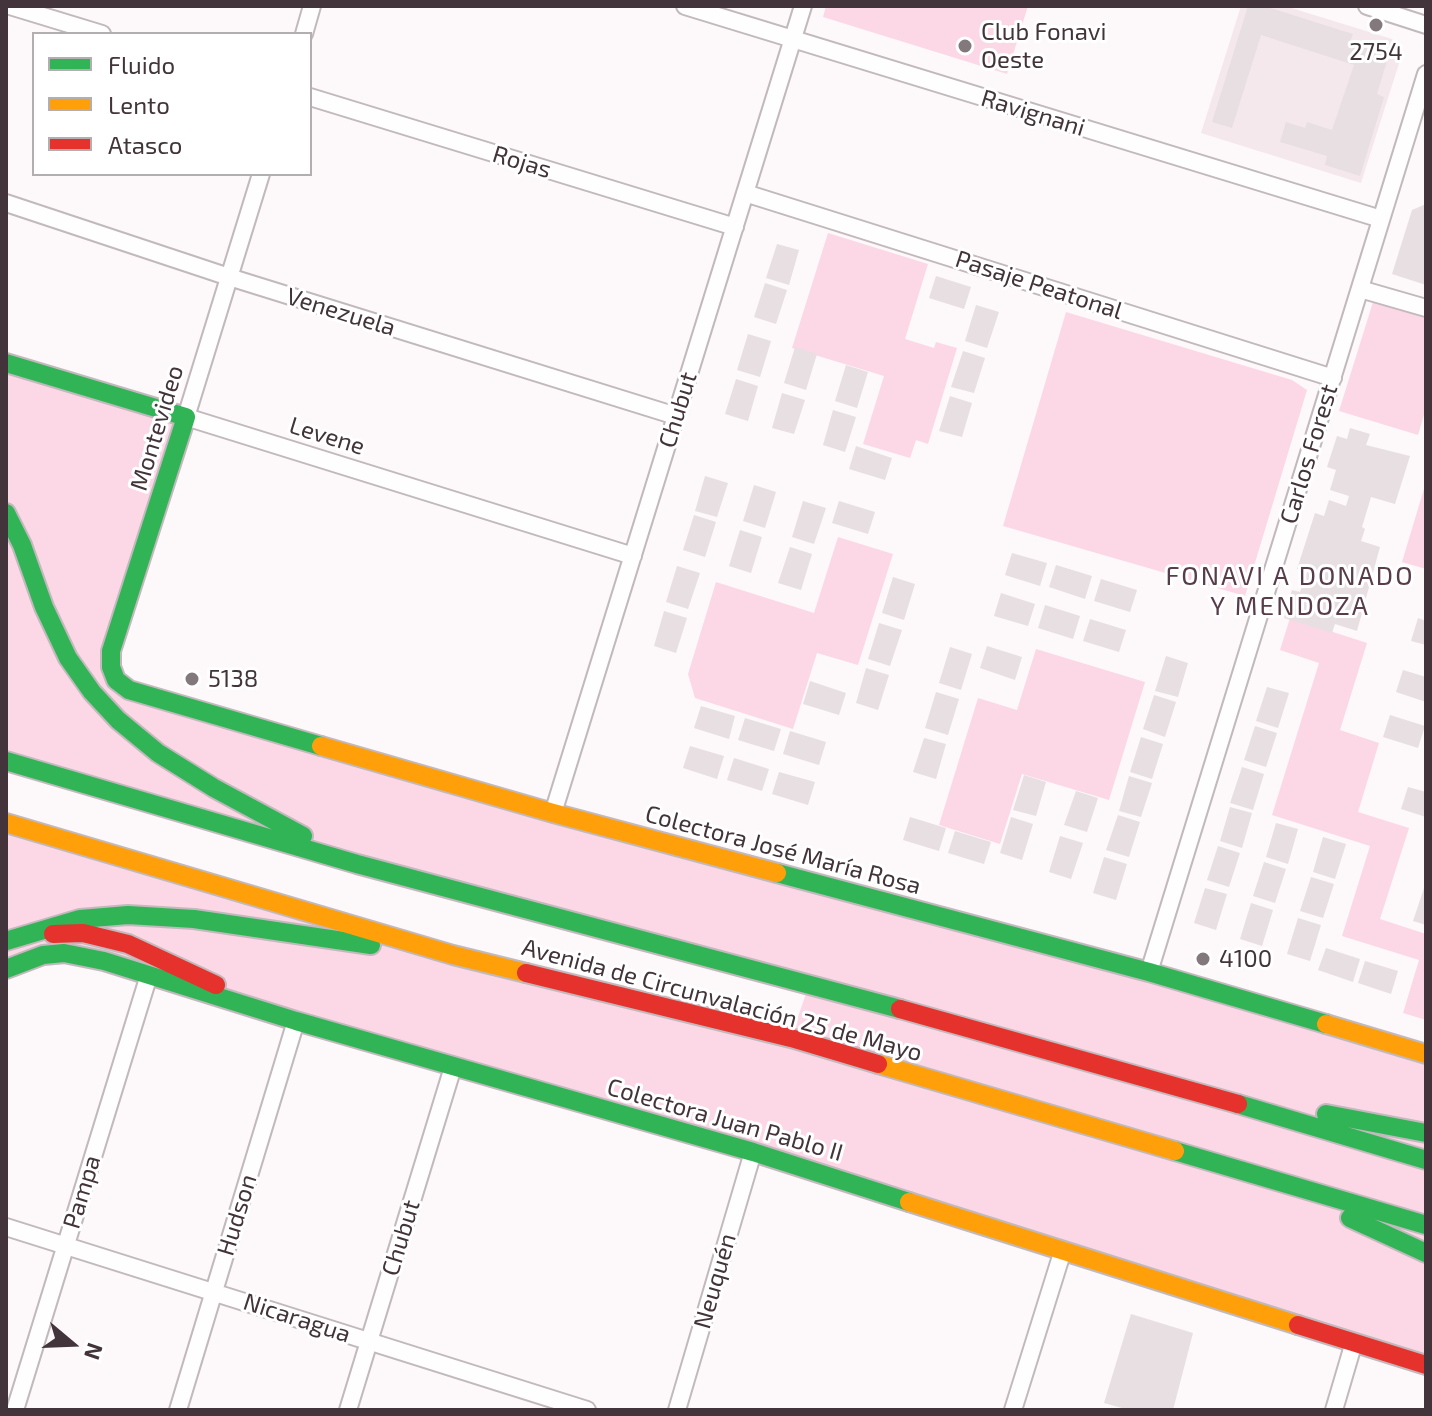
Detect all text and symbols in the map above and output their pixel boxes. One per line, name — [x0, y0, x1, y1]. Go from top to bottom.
marker: 2754 — [1367, 16, 1385, 34]
place label: Club Fonavi Oeste — [981, 18, 1106, 74]
legend — [32, 32, 312, 176]
marker: Club Fonavi Oeste — [956, 37, 974, 55]
place label: 2754 — [1349, 38, 1403, 66]
text: Fluido — [108, 50, 175, 79]
street label: Ravignani — [978, 84, 1088, 142]
text: Lento — [108, 90, 170, 119]
text: Atasco — [108, 130, 182, 159]
street label: Rojas — [489, 140, 555, 184]
street label: Pasaje Peatonal — [952, 244, 1126, 326]
street label: Venezuela — [283, 282, 399, 342]
street label: Montevideo — [124, 362, 190, 494]
street label: Chubut — [653, 369, 703, 451]
street label: Carlos Forest — [1274, 381, 1344, 527]
street label: Levene — [286, 411, 368, 461]
district label: FONAVI A DONADO Y MENDOZA — [1166, 560, 1414, 622]
place label: 5138 — [208, 665, 258, 693]
marker: 5138 — [183, 670, 201, 688]
street label: Colectora José María Rosa — [642, 799, 924, 901]
street label: Avenida de Circunvalación 25 de Mayo — [519, 933, 925, 1067]
place label: 4100 — [1219, 945, 1272, 973]
marker: 4100 — [1194, 950, 1212, 968]
street label: Colectora Juan Pablo II — [604, 1073, 846, 1167]
street label: Pampa — [57, 1152, 107, 1232]
street label: Hudson — [211, 1171, 263, 1259]
street label: Chubut — [376, 1197, 426, 1279]
street label: Neuquén — [688, 1230, 742, 1332]
street label: Nicaragua — [240, 1287, 354, 1349]
north arrow — [32, 1304, 112, 1384]
text: N — [80, 1340, 110, 1364]

